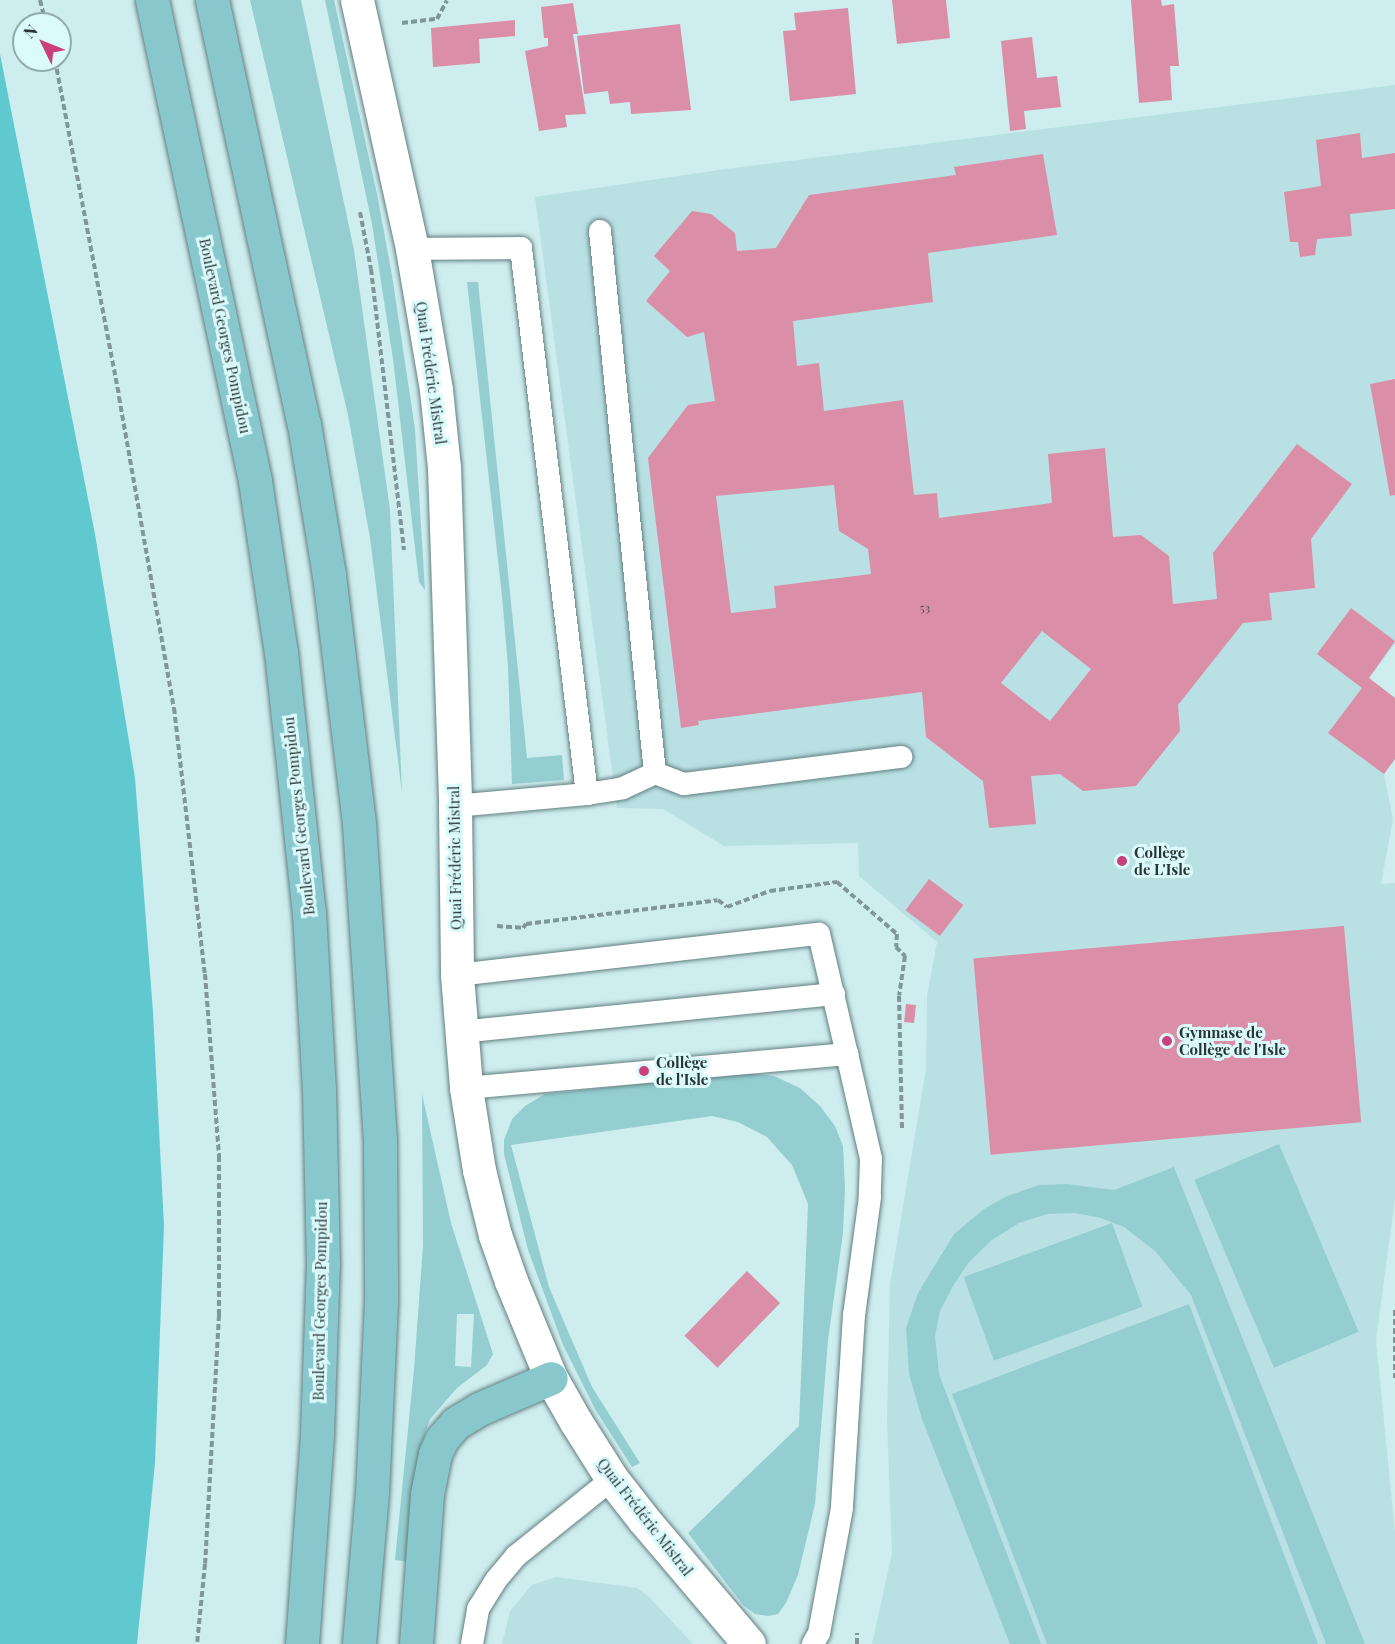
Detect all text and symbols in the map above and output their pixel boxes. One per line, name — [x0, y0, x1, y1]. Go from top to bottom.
north arrow — [12, 12, 72, 72]
text: N — [18, 19, 42, 42]
street label: Boulevard Georges Pompidou — [195, 237, 255, 435]
street label: Quai Frédéric Mistral — [412, 300, 450, 446]
house number: 53 — [920, 601, 930, 615]
street label: Boulevard Georges Pompidou — [280, 716, 318, 916]
street label: Quai Frédéric Mistral — [445, 786, 465, 930]
place label: Collège de L'Isle — [1134, 843, 1190, 878]
marker: Collège de L'Isle — [1115, 854, 1129, 868]
place label: Gymnase de Collège de l'Isle — [1179, 1023, 1286, 1058]
marker: Gymnase de Collège de l'Isle — [1160, 1034, 1174, 1048]
place label: Collège de l'Isle — [656, 1053, 708, 1088]
marker: Collège de l'Isle — [637, 1064, 651, 1078]
street label: Boulevard Georges Pompidou — [309, 1201, 331, 1401]
street label: Quai Frédéric Mistral — [594, 1455, 696, 1579]

